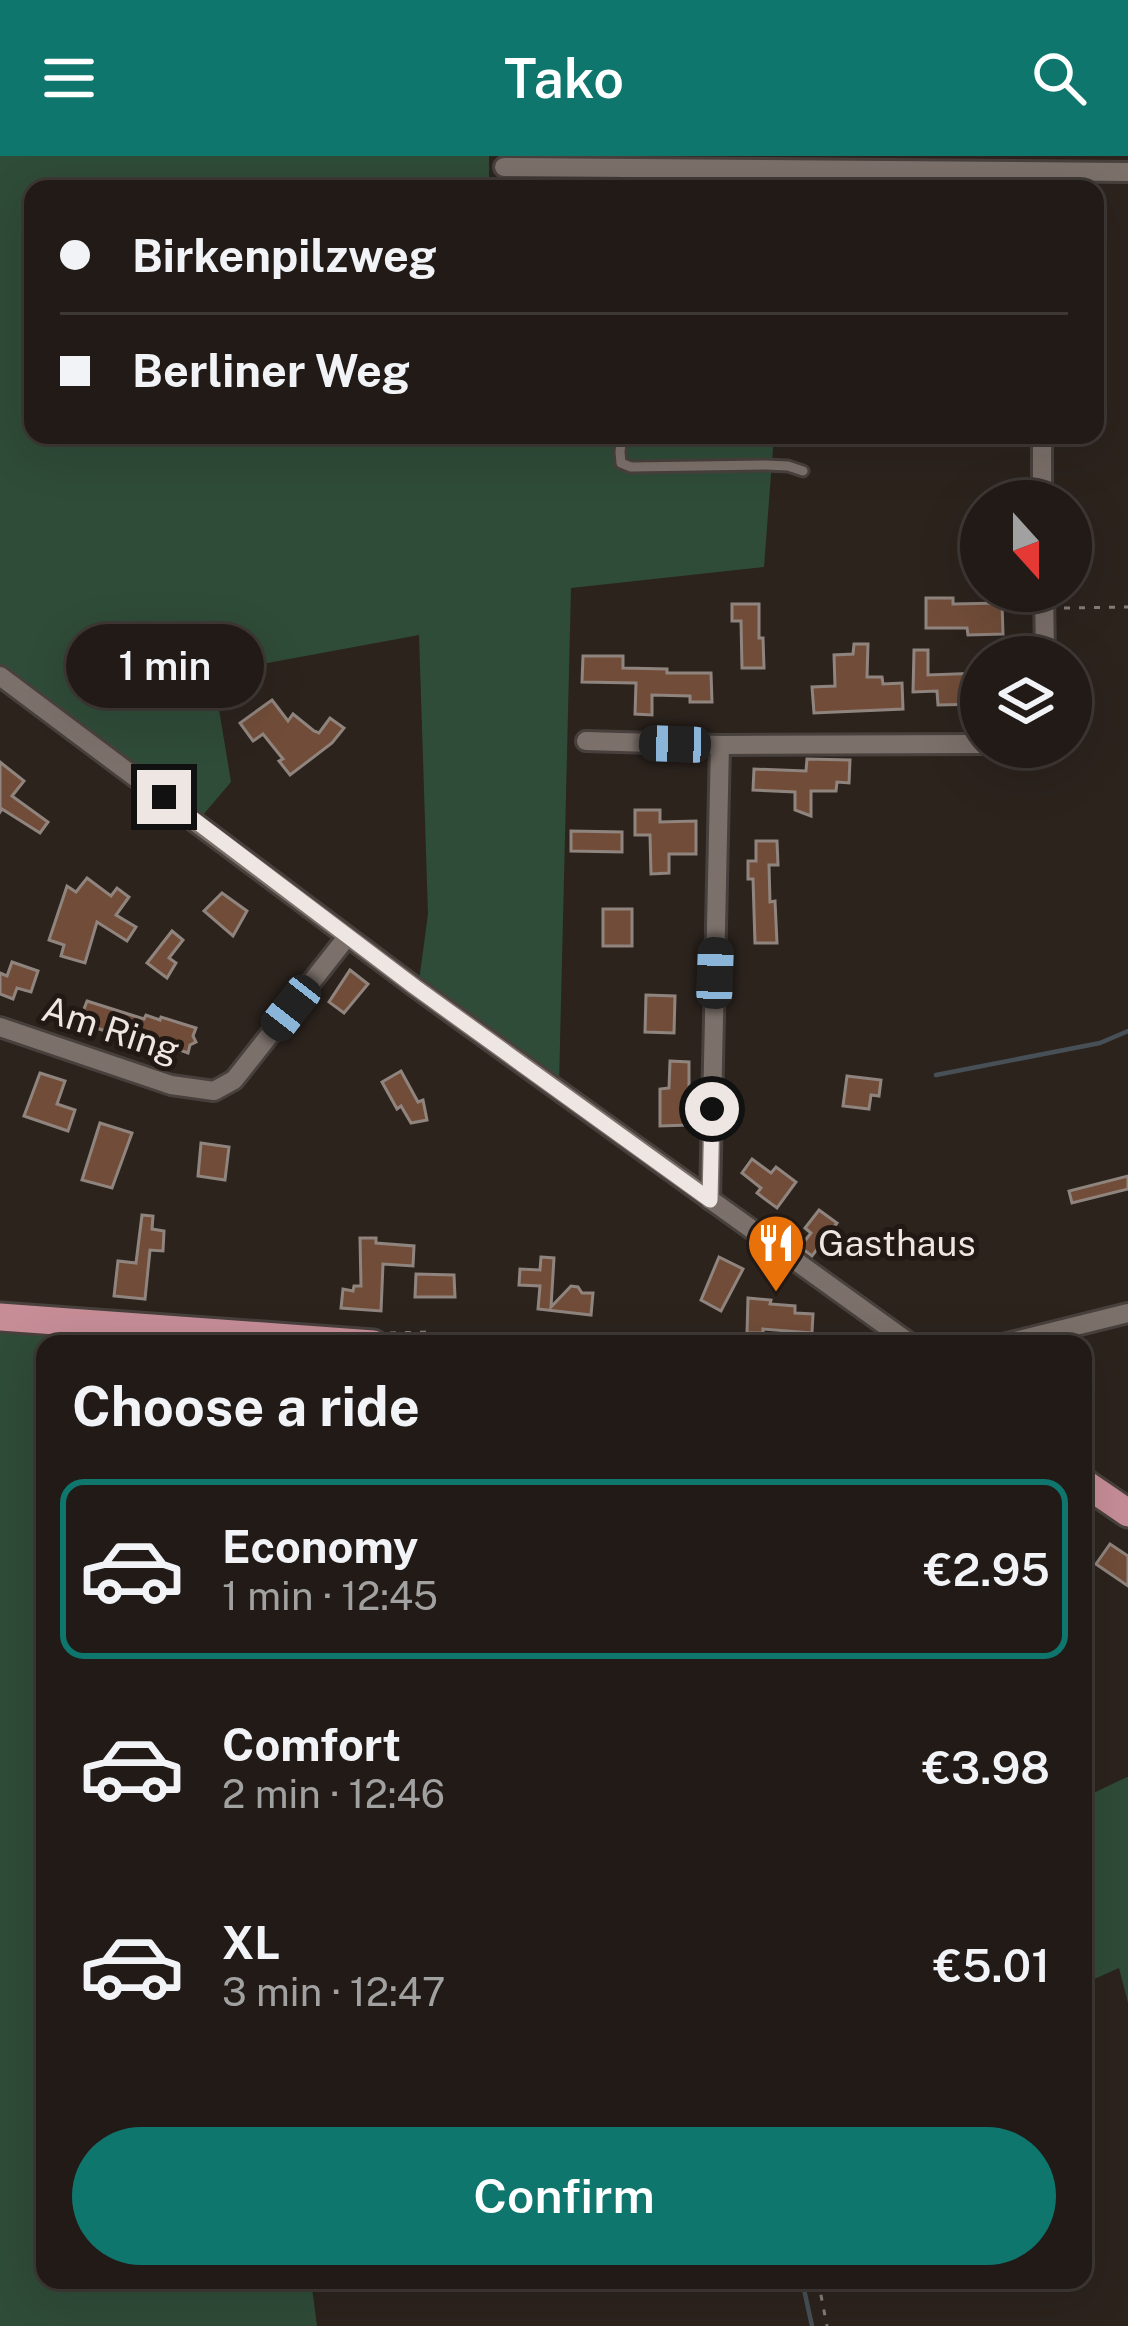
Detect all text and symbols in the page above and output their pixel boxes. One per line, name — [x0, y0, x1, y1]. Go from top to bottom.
icon: menu — [36, 45, 102, 111]
icon: search — [1026, 45, 1092, 111]
text: Tako — [504, 47, 624, 110]
text: Birkenpilzweg — [132, 229, 437, 282]
text: Berliner Weg — [132, 344, 410, 397]
north arrow — [960, 480, 1092, 612]
map controls — [960, 480, 1092, 768]
callout: 1 min — [65, 623, 263, 707]
button: layers — [960, 636, 1092, 768]
text: 1 min — [119, 643, 211, 689]
car — [638, 725, 712, 763]
route end — [137, 770, 191, 824]
car — [696, 936, 734, 1010]
car — [255, 969, 327, 1047]
street label: Am Ring — [37, 987, 185, 1071]
route start — [685, 1082, 739, 1136]
restaurant icon: Gasthaus — [745, 1212, 807, 1294]
place label: Gasthaus — [818, 1222, 976, 1264]
text: Choose a ride — [72, 1375, 420, 1438]
icon: car — [78, 1515, 186, 1623]
text: Economy — [222, 1520, 418, 1573]
text: €2.95 — [924, 1543, 1050, 1596]
text: 1 min · 12:45 — [222, 1573, 438, 1619]
icon: car — [78, 1713, 186, 1821]
text: Comfort — [222, 1718, 401, 1771]
text: €3.98 — [923, 1741, 1050, 1794]
text: 2 min · 12:46 — [222, 1771, 445, 1817]
icon: car — [78, 1911, 186, 2019]
text: XL — [222, 1916, 280, 1969]
text: €5.01 — [934, 1939, 1050, 1992]
text: 3 min · 12:47 — [222, 1969, 445, 2015]
button: Confirm — [72, 2127, 1056, 2265]

